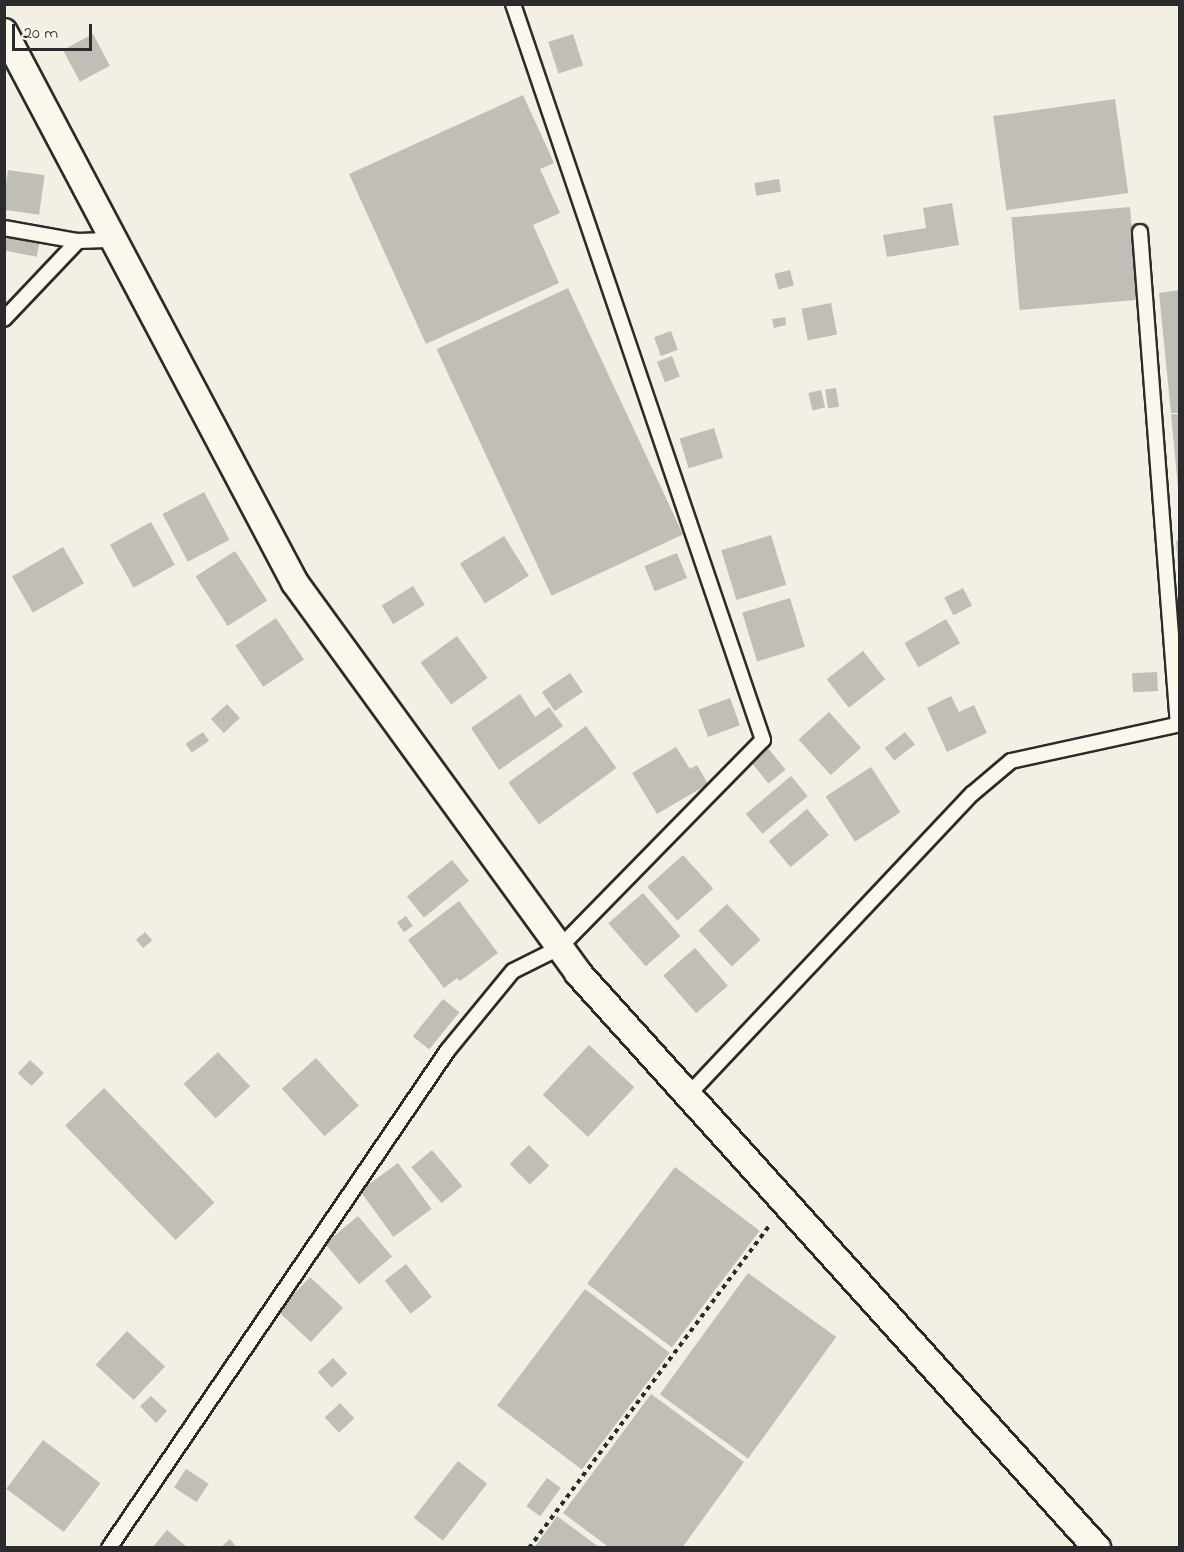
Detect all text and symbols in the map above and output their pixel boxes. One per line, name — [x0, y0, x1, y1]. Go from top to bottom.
scale bar — [15, 12, 94, 50]
text: 20 m — [23, 21, 58, 47]

